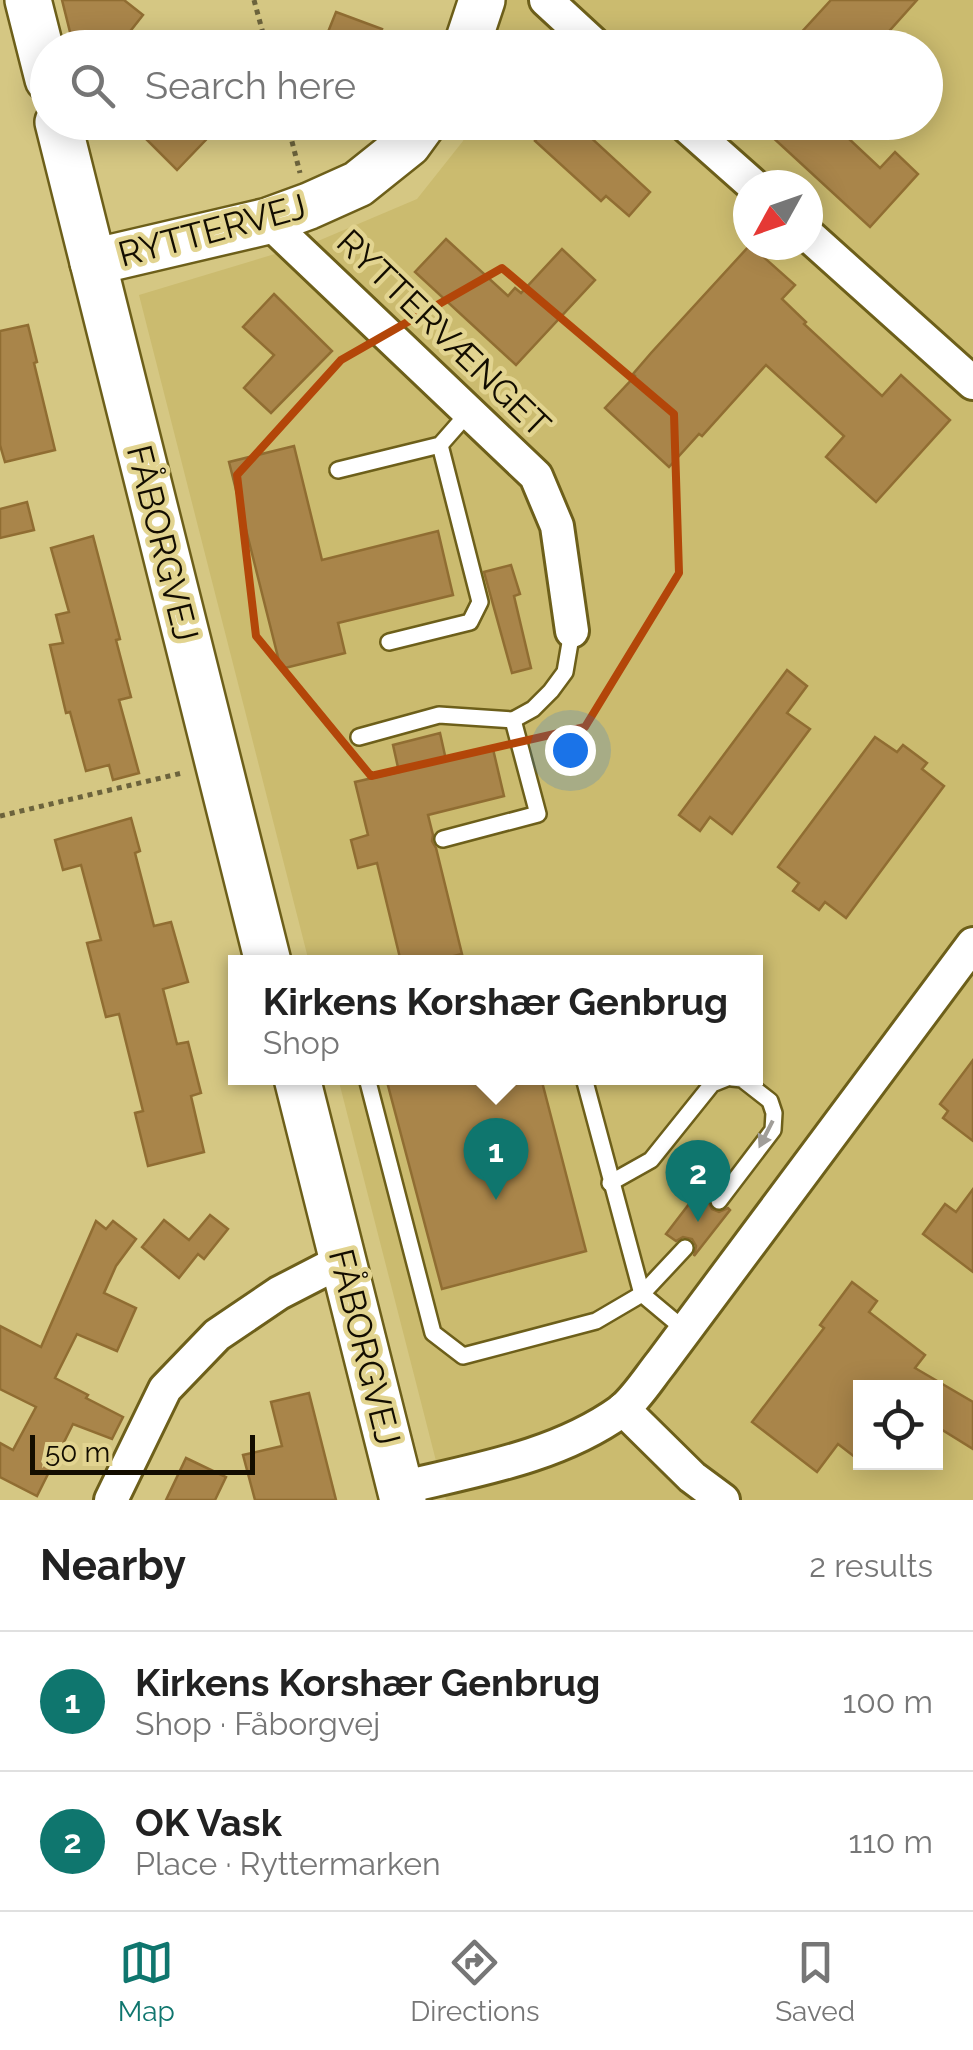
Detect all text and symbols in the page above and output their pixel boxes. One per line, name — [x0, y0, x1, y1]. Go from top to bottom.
search box — [30, 30, 943, 140]
icon: search — [65, 58, 120, 113]
text: Search here — [145, 63, 356, 108]
north arrow — [733, 170, 823, 260]
street label: RYTTERVEJ — [114, 185, 310, 275]
street label: RYTTERVÆNGET — [329, 221, 559, 445]
street label: FÅBORGVEJ — [119, 440, 209, 645]
your location — [545, 725, 596, 776]
popup — [228, 955, 763, 1085]
text: Kirkens Korshær Genbrug — [263, 979, 728, 1024]
text: Shop — [263, 1024, 340, 1061]
pin: 1 — [464, 1118, 528, 1200]
one-way arrow — [758, 1120, 775, 1148]
pin: 2 — [666, 1140, 730, 1222]
street label: FÅBORGVEJ — [321, 1244, 411, 1449]
map controls — [853, 1380, 943, 1470]
button: locate — [853, 1380, 943, 1470]
scale bar — [30, 1430, 255, 1474]
text: 50 m — [45, 1436, 110, 1469]
text: Nearby — [40, 1541, 186, 1590]
text: 2 results — [809, 1547, 933, 1584]
text: Kirkens Korshær Genbrug — [135, 1660, 600, 1705]
text: 1 — [65, 1683, 80, 1720]
text: 100 m — [843, 1683, 933, 1720]
text: Shop · Fåborgvej — [135, 1705, 380, 1742]
text: OK Vask — [135, 1800, 282, 1845]
text: 2 — [63, 1823, 82, 1860]
text: 110 m — [848, 1823, 933, 1860]
text: Place · Ryttermarken — [135, 1845, 441, 1882]
tab: Map — [118, 1935, 175, 2028]
tab: Directions — [410, 1935, 540, 2028]
tab: Saved — [775, 1935, 855, 2028]

